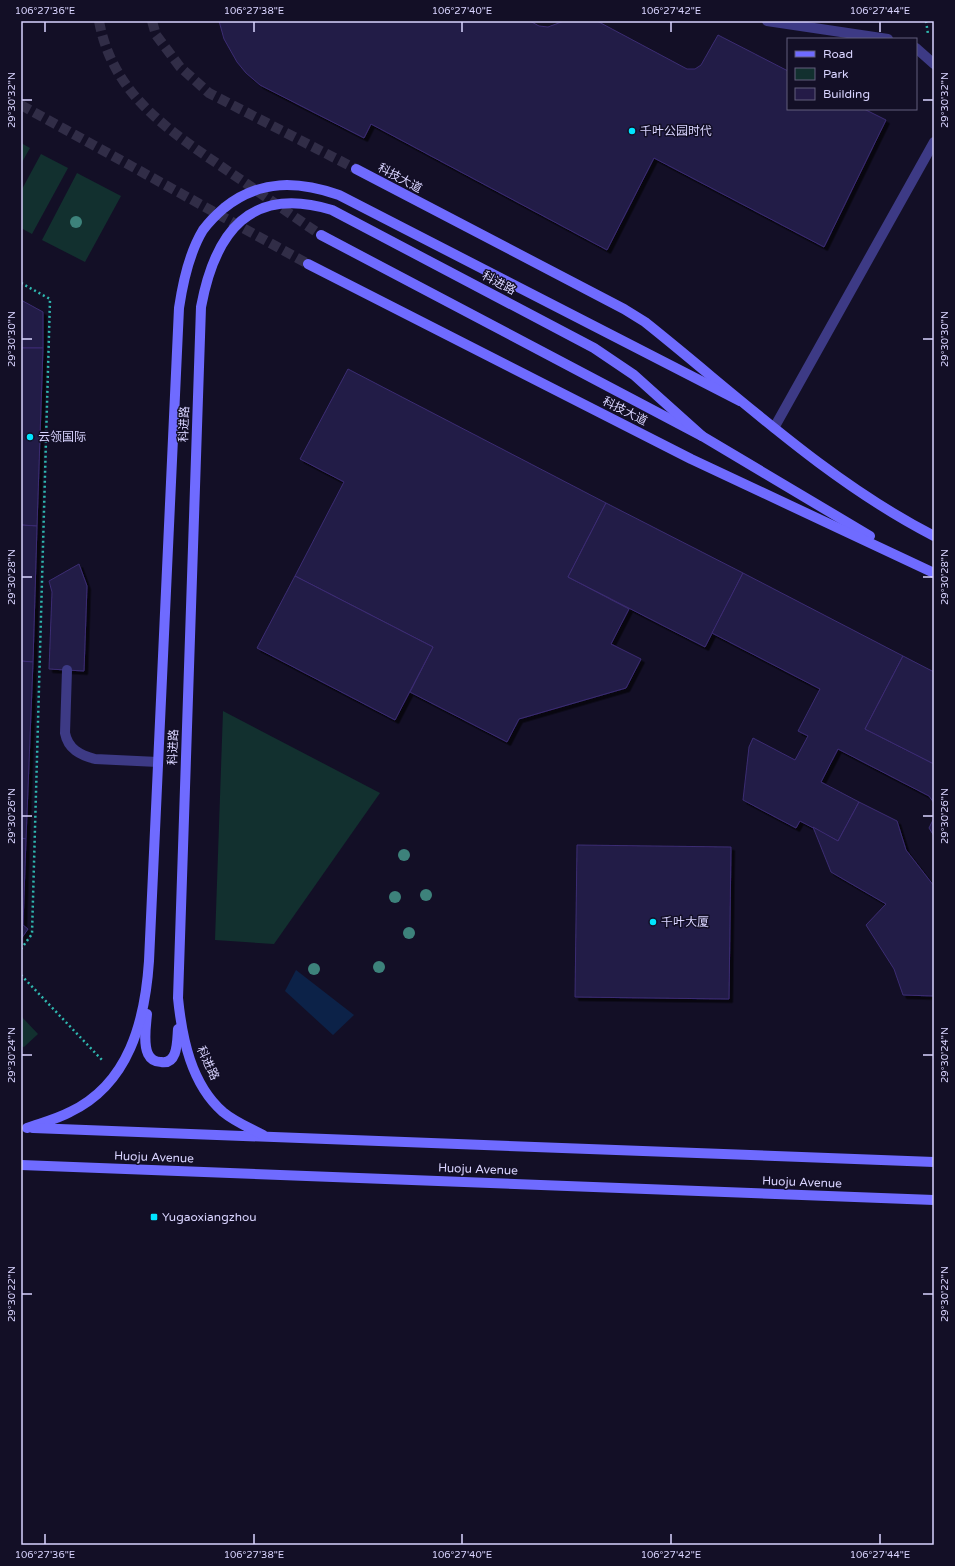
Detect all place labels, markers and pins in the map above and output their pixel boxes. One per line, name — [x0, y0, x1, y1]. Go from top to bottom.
place label: 千叶公园时代 — [640, 124, 712, 138]
marker: 千叶公园时代 — [627, 126, 637, 136]
place label: 云领国际 — [38, 430, 86, 444]
marker: 云领国际 — [25, 432, 35, 442]
place label: 千叶大厦 — [661, 915, 709, 929]
marker: 千叶大厦 — [648, 917, 658, 927]
place label: Yugaoxiangzhou — [162, 1210, 257, 1224]
marker: Yugaoxiangzhou — [149, 1212, 159, 1222]

